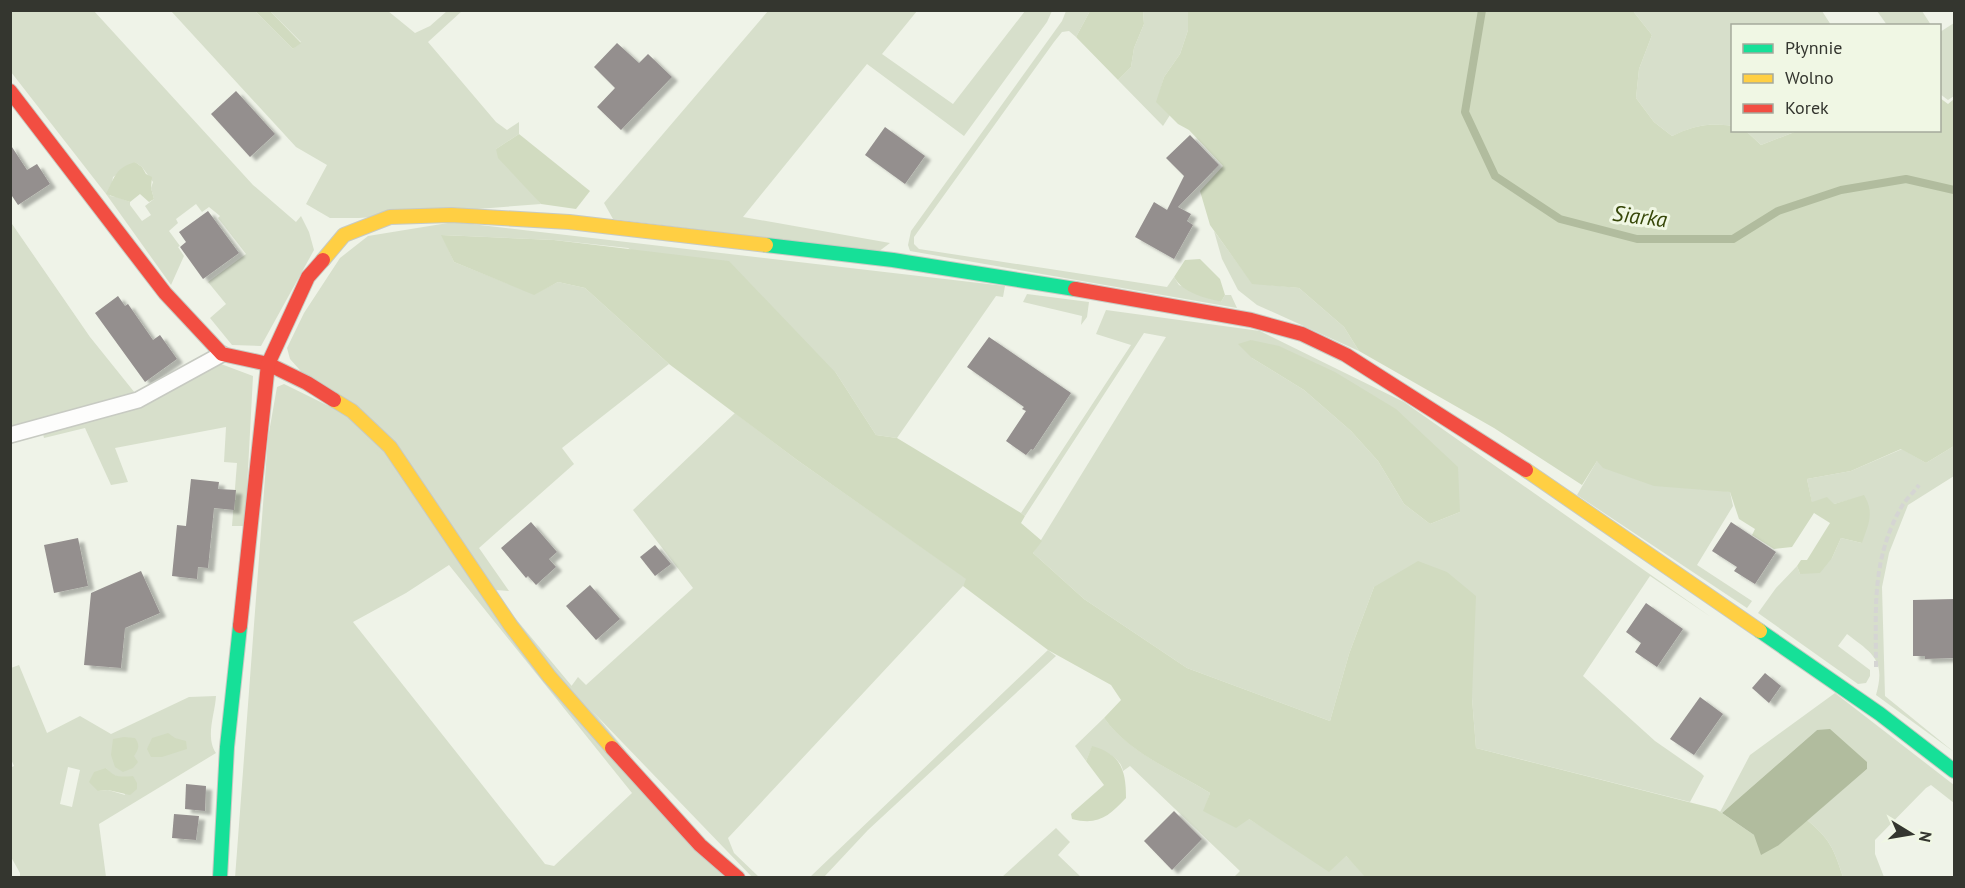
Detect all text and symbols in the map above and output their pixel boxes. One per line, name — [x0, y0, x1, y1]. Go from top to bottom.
legend — [1731, 24, 1941, 132]
text: Płynnie — [1785, 36, 1842, 59]
text: Wolno — [1785, 66, 1834, 89]
text: Korek — [1785, 96, 1829, 119]
water label: Siarka — [1611, 199, 1669, 233]
north arrow — [1881, 804, 1941, 864]
text: N — [1915, 830, 1937, 844]

